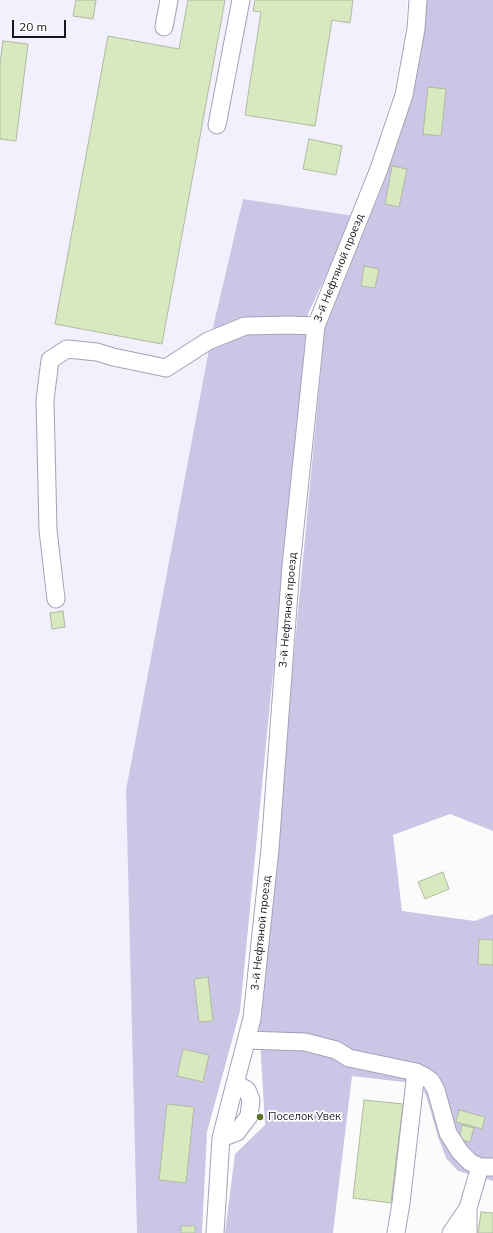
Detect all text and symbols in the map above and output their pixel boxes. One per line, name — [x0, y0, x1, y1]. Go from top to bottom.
scale bar — [14, 12, 68, 38]
text: 20 m — [19, 19, 47, 34]
street label: 3-й Нефтяной проезд — [311, 212, 367, 324]
street label: 3-й Нефтяной проезд — [276, 552, 300, 668]
street label: 3-й Нефтяной проезд — [248, 875, 274, 991]
place label: Поселок Увек — [268, 1110, 341, 1124]
marker: Поселок Увек — [255, 1112, 265, 1122]

